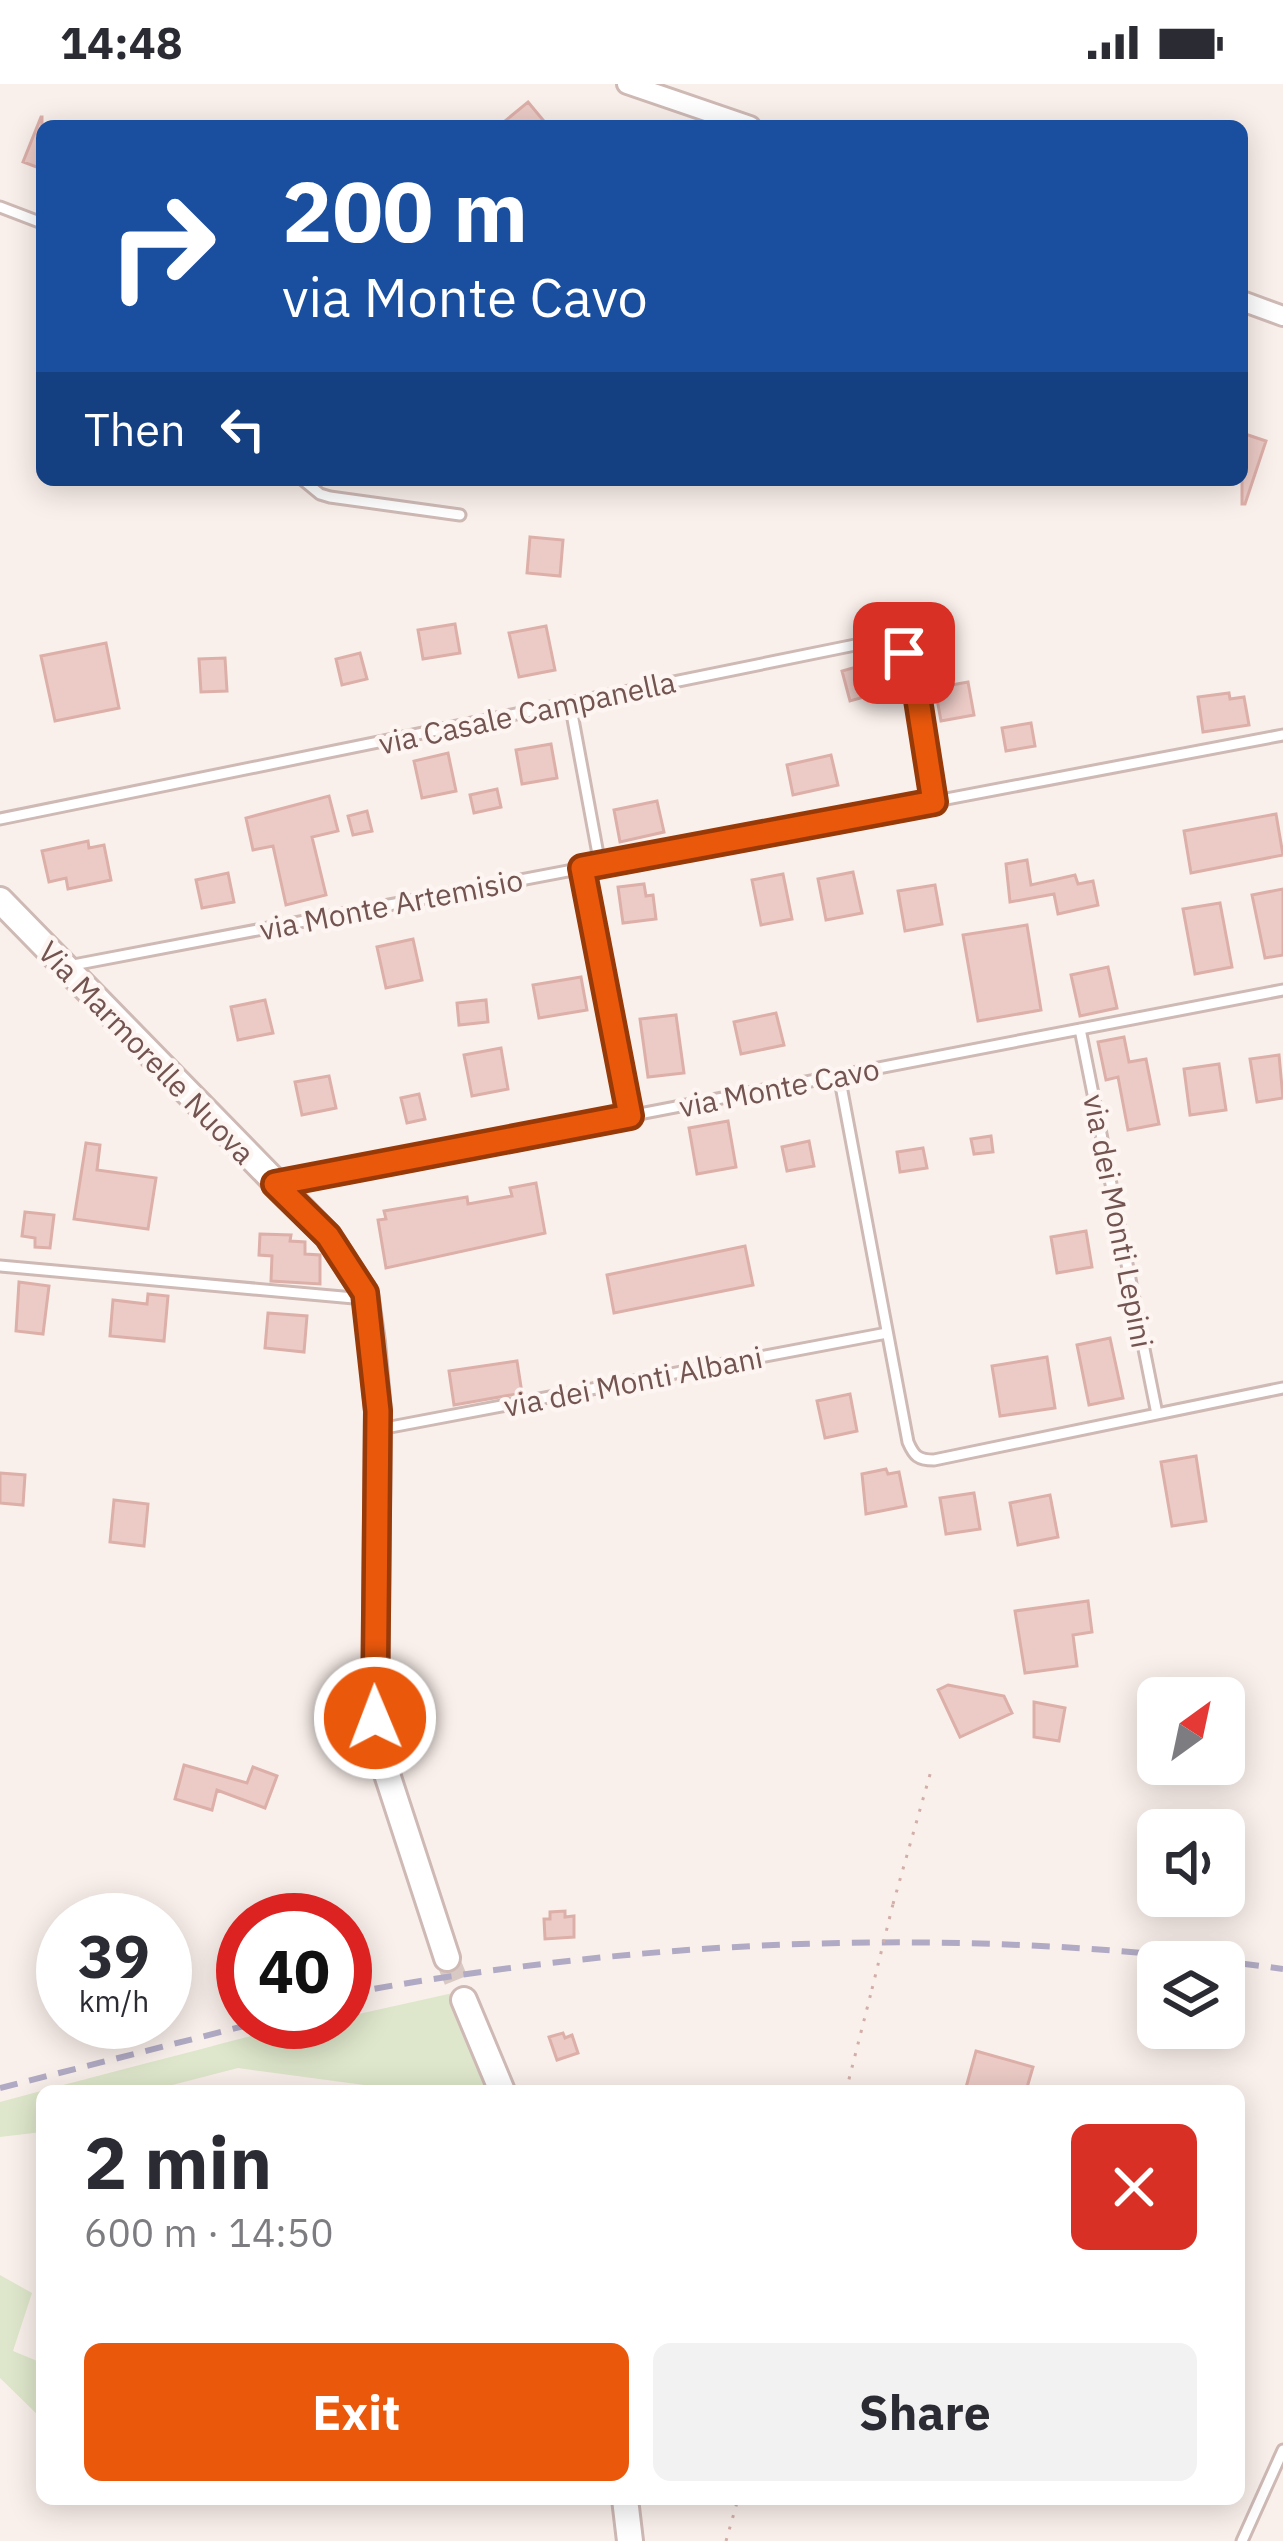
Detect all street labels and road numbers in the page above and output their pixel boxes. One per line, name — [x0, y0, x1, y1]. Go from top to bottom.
street label: via Casale Campanella — [375, 661, 679, 763]
street label: via Monte Artemisio — [256, 859, 526, 949]
street label: Via Marmorelle Nuova — [30, 932, 264, 1172]
street label: via Monte Cavo — [676, 1048, 882, 1126]
street label: via dei Monti Lepini — [1075, 1091, 1163, 1351]
street label: via dei Monti Albani — [500, 1337, 766, 1425]

